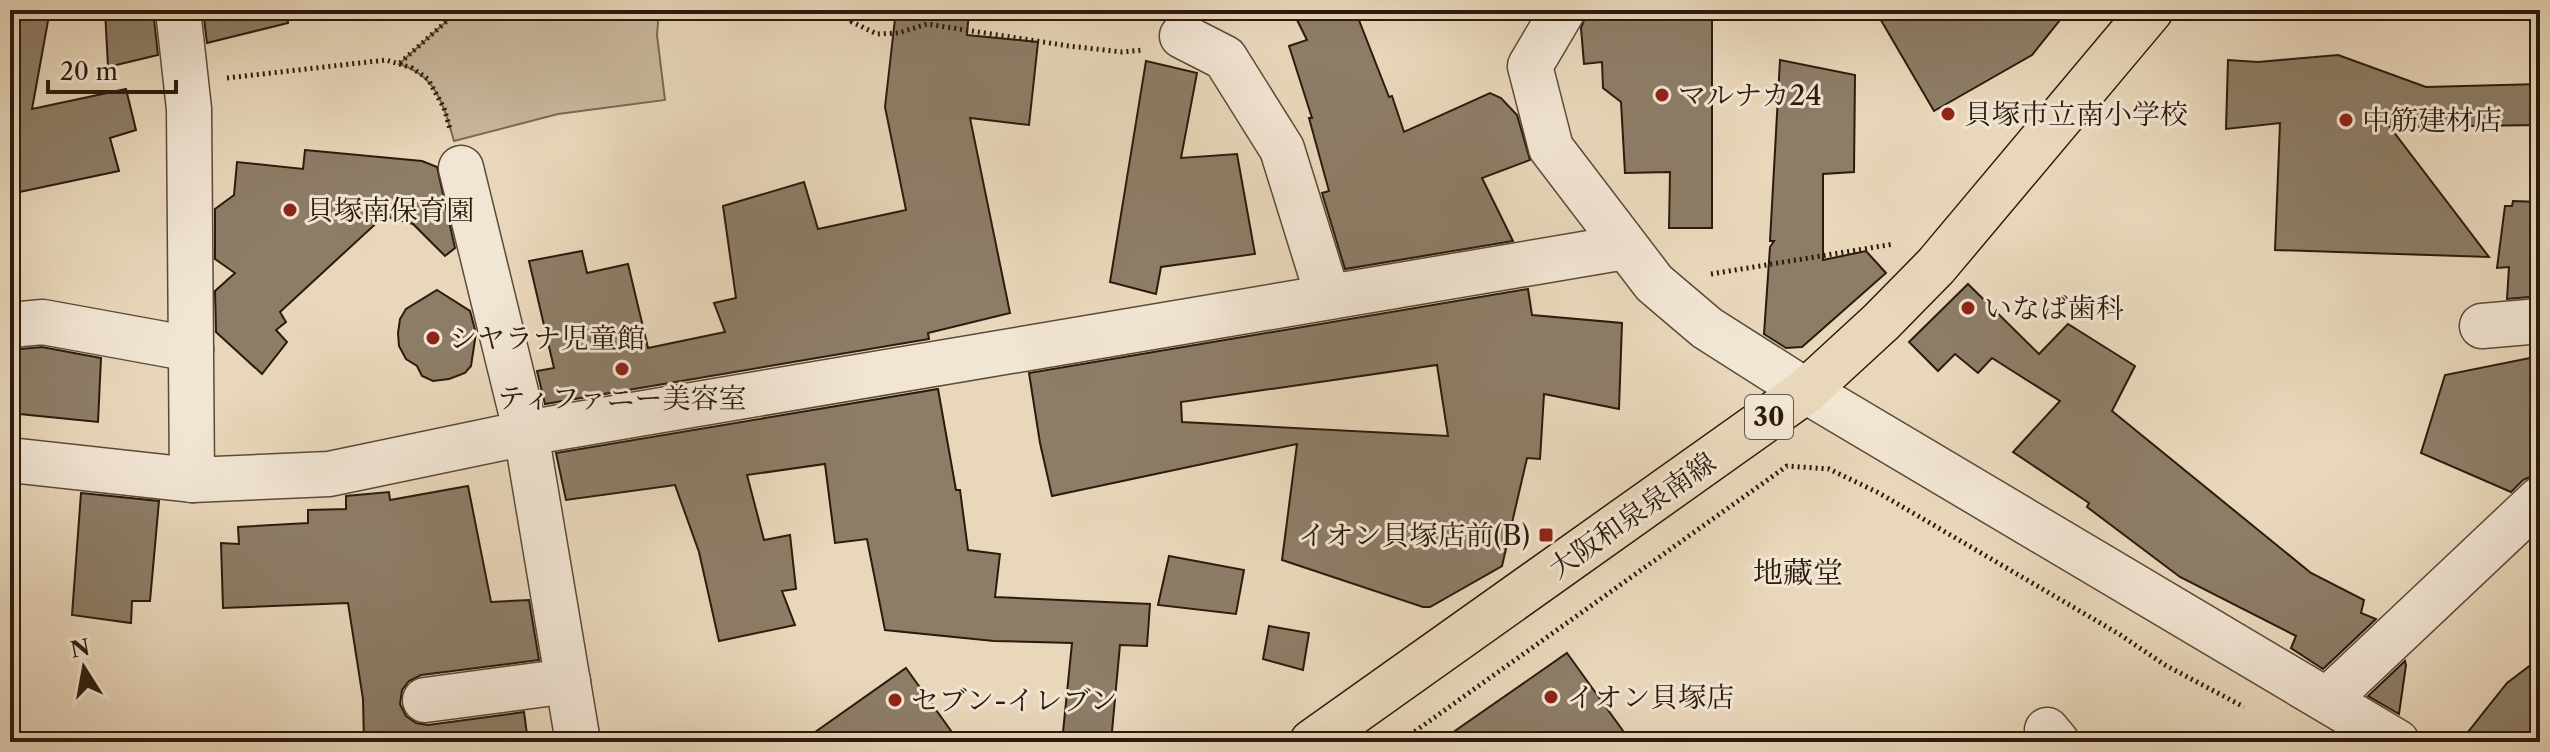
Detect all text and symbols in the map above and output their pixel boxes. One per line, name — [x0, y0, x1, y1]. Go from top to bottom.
scale bar — [48, 44, 176, 94]
text: 20 m — [60, 57, 118, 86]
place label: マルナカ24 — [1678, 78, 1822, 112]
marker: マルナカ24 — [1653, 86, 1671, 104]
place label: 貝塚市立南小学校 — [1964, 97, 2188, 131]
place label: 中筋建材店 — [2362, 103, 2502, 137]
marker: 貝塚市立南小学校 — [1939, 105, 1957, 123]
marker: 中筋建材店 — [2337, 111, 2355, 129]
place label: 貝塚南保育園 — [306, 193, 474, 227]
marker: 貝塚南保育園 — [281, 201, 299, 219]
place label: いなば歯科 — [1984, 291, 2124, 325]
marker: いなば歯科 — [1959, 299, 1977, 317]
place label: シヤラナ児童館 — [449, 321, 645, 355]
marker: シヤラナ児童館 — [424, 329, 442, 347]
marker: ティファニー美容室 — [613, 360, 631, 378]
place label: ティファニー美容室 — [497, 381, 747, 415]
road number: 30 — [1745, 395, 1793, 439]
street label: 大阪和泉泉南線 — [1542, 445, 1722, 585]
place label: イオン貝塚店前(B) — [1298, 518, 1530, 552]
marker: イオン貝塚店前(B) — [1537, 526, 1555, 544]
district label: 地藏堂 — [1753, 554, 1843, 591]
north arrow — [44, 628, 124, 708]
text: N — [68, 634, 92, 664]
place label: イオン貝塚店 — [1567, 680, 1734, 714]
place label: セブン-イレブン — [911, 683, 1118, 717]
marker: イオン貝塚店 — [1542, 688, 1560, 706]
marker: セブン-イレブン — [886, 691, 904, 709]

